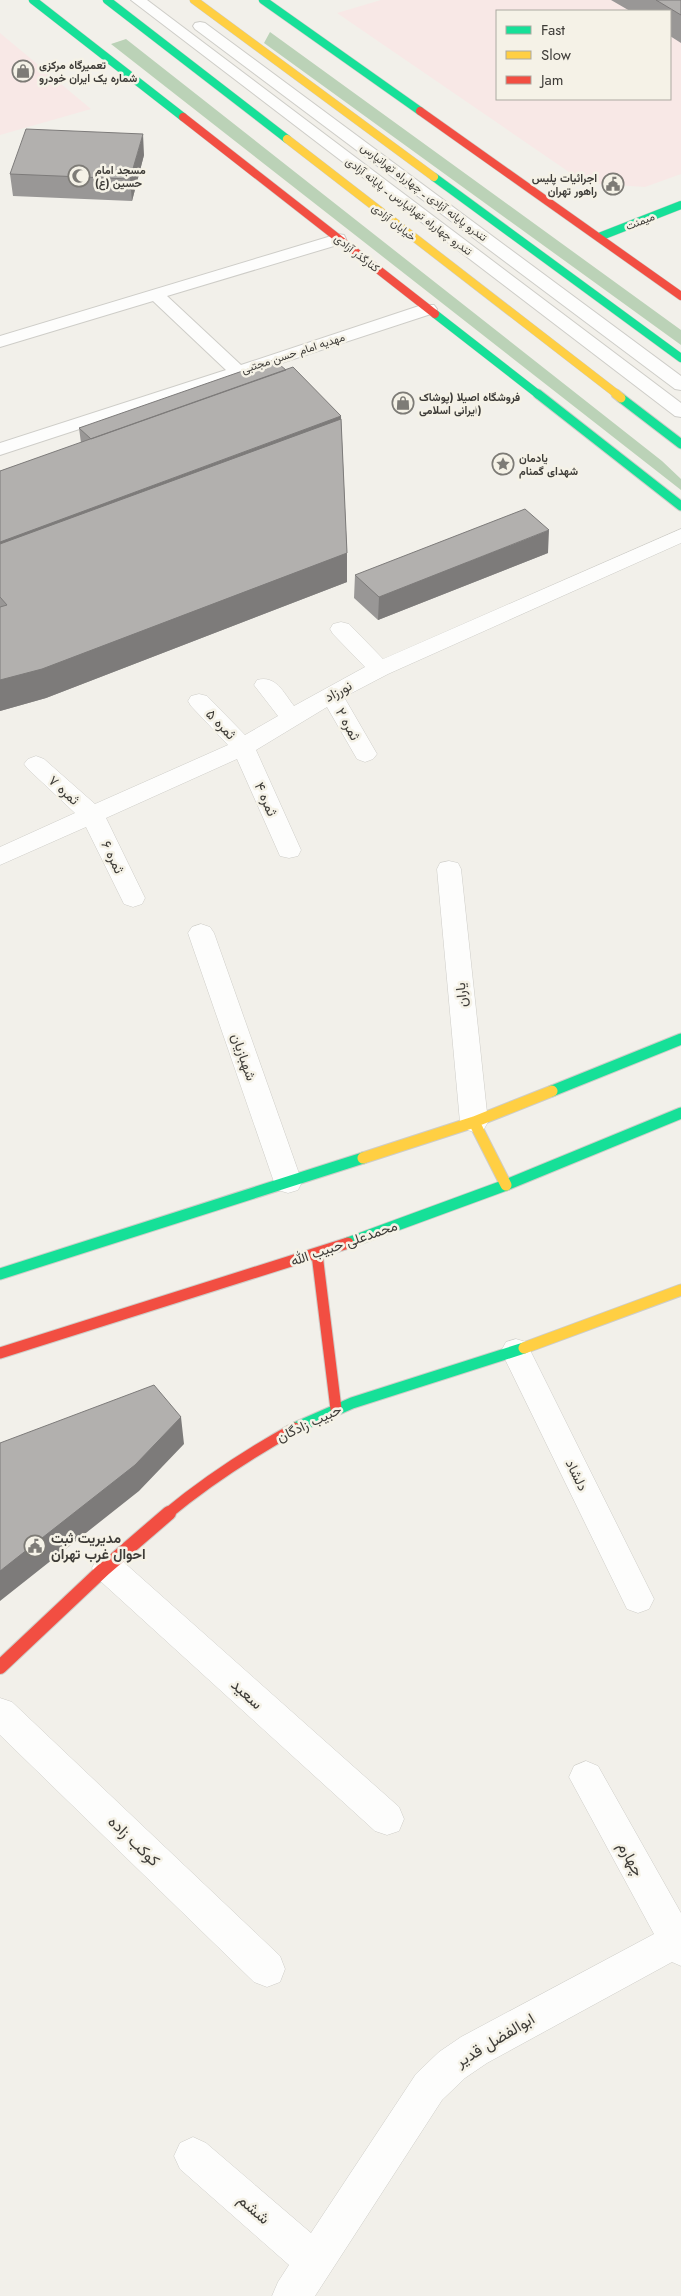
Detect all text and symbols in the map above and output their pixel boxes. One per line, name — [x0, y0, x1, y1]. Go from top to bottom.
legend — [496, 10, 671, 100]
text: Fast — [541, 19, 565, 41]
text: Slow — [541, 44, 572, 66]
place label: تعمیرگاه مرکزی شماره یک ایران خودرو — [39, 57, 137, 86]
shop icon: تعمیرگاه مرکزی شماره یک ایران خودرو — [11, 59, 35, 83]
text: Jam — [539, 69, 564, 91]
street label: تندرو پایانه آزادی ـ چهارراه تهرانپارس — [357, 139, 491, 245]
street label: تندرو چهارراه تهرانپارس ـ پایانه آزادی — [342, 153, 476, 259]
place label: مسجد امام حسين (ع) — [95, 162, 146, 191]
mosque icon: مسجد امام حسين (ع) — [67, 164, 91, 188]
place label: اجرائیات پلیس راهور تهران — [532, 170, 597, 199]
public building icon: اجرائیات پلیس راهور تهران — [601, 172, 625, 196]
street label: خیابان آزادی — [368, 200, 420, 244]
street label: میمنت — [623, 208, 657, 234]
street label: کنارگذر آزادی — [331, 230, 383, 276]
street label: مهدیه امام حسن مجتبی — [239, 329, 347, 377]
place label: فروشگاه اصیلا (پوشاک ایرانی اسلامی) — [419, 389, 520, 418]
shop icon: فروشگاه اصیلا (پوشاک ایرانی اسلامی) — [391, 391, 415, 415]
place label: یادمان شهدای گمنام — [519, 450, 578, 479]
place icon: یادمان شهدای گمنام — [491, 452, 515, 476]
street label: نورزاد — [321, 675, 355, 707]
street label: ثمره ۵ — [201, 704, 241, 744]
street label: ثمره ۲ — [331, 704, 365, 744]
street label: ثمره ۷ — [44, 771, 84, 809]
street label: ثمره ۴ — [250, 779, 282, 819]
street label: ثمره ۶ — [97, 837, 129, 877]
street label: یاران — [450, 982, 472, 1008]
street label: شهبازیان — [227, 1031, 261, 1083]
street label: محمدعلی حبیب الله — [288, 1215, 400, 1271]
street label: حبیب زادگان — [273, 1399, 345, 1447]
street label: دلشاد — [561, 1456, 593, 1494]
place label: مدیریت ثبت احوال غرب تهران — [51, 1528, 146, 1564]
public building icon: مدیریت ثبت احوال غرب تهران — [23, 1534, 47, 1558]
street label: سعید — [226, 1673, 268, 1715]
street label: کوکب زاده — [103, 1810, 165, 1872]
street label: چهارم — [612, 1837, 650, 1881]
street label: ابوالفضل قدیر — [450, 2007, 539, 2073]
street label: ششم — [233, 2188, 275, 2230]

